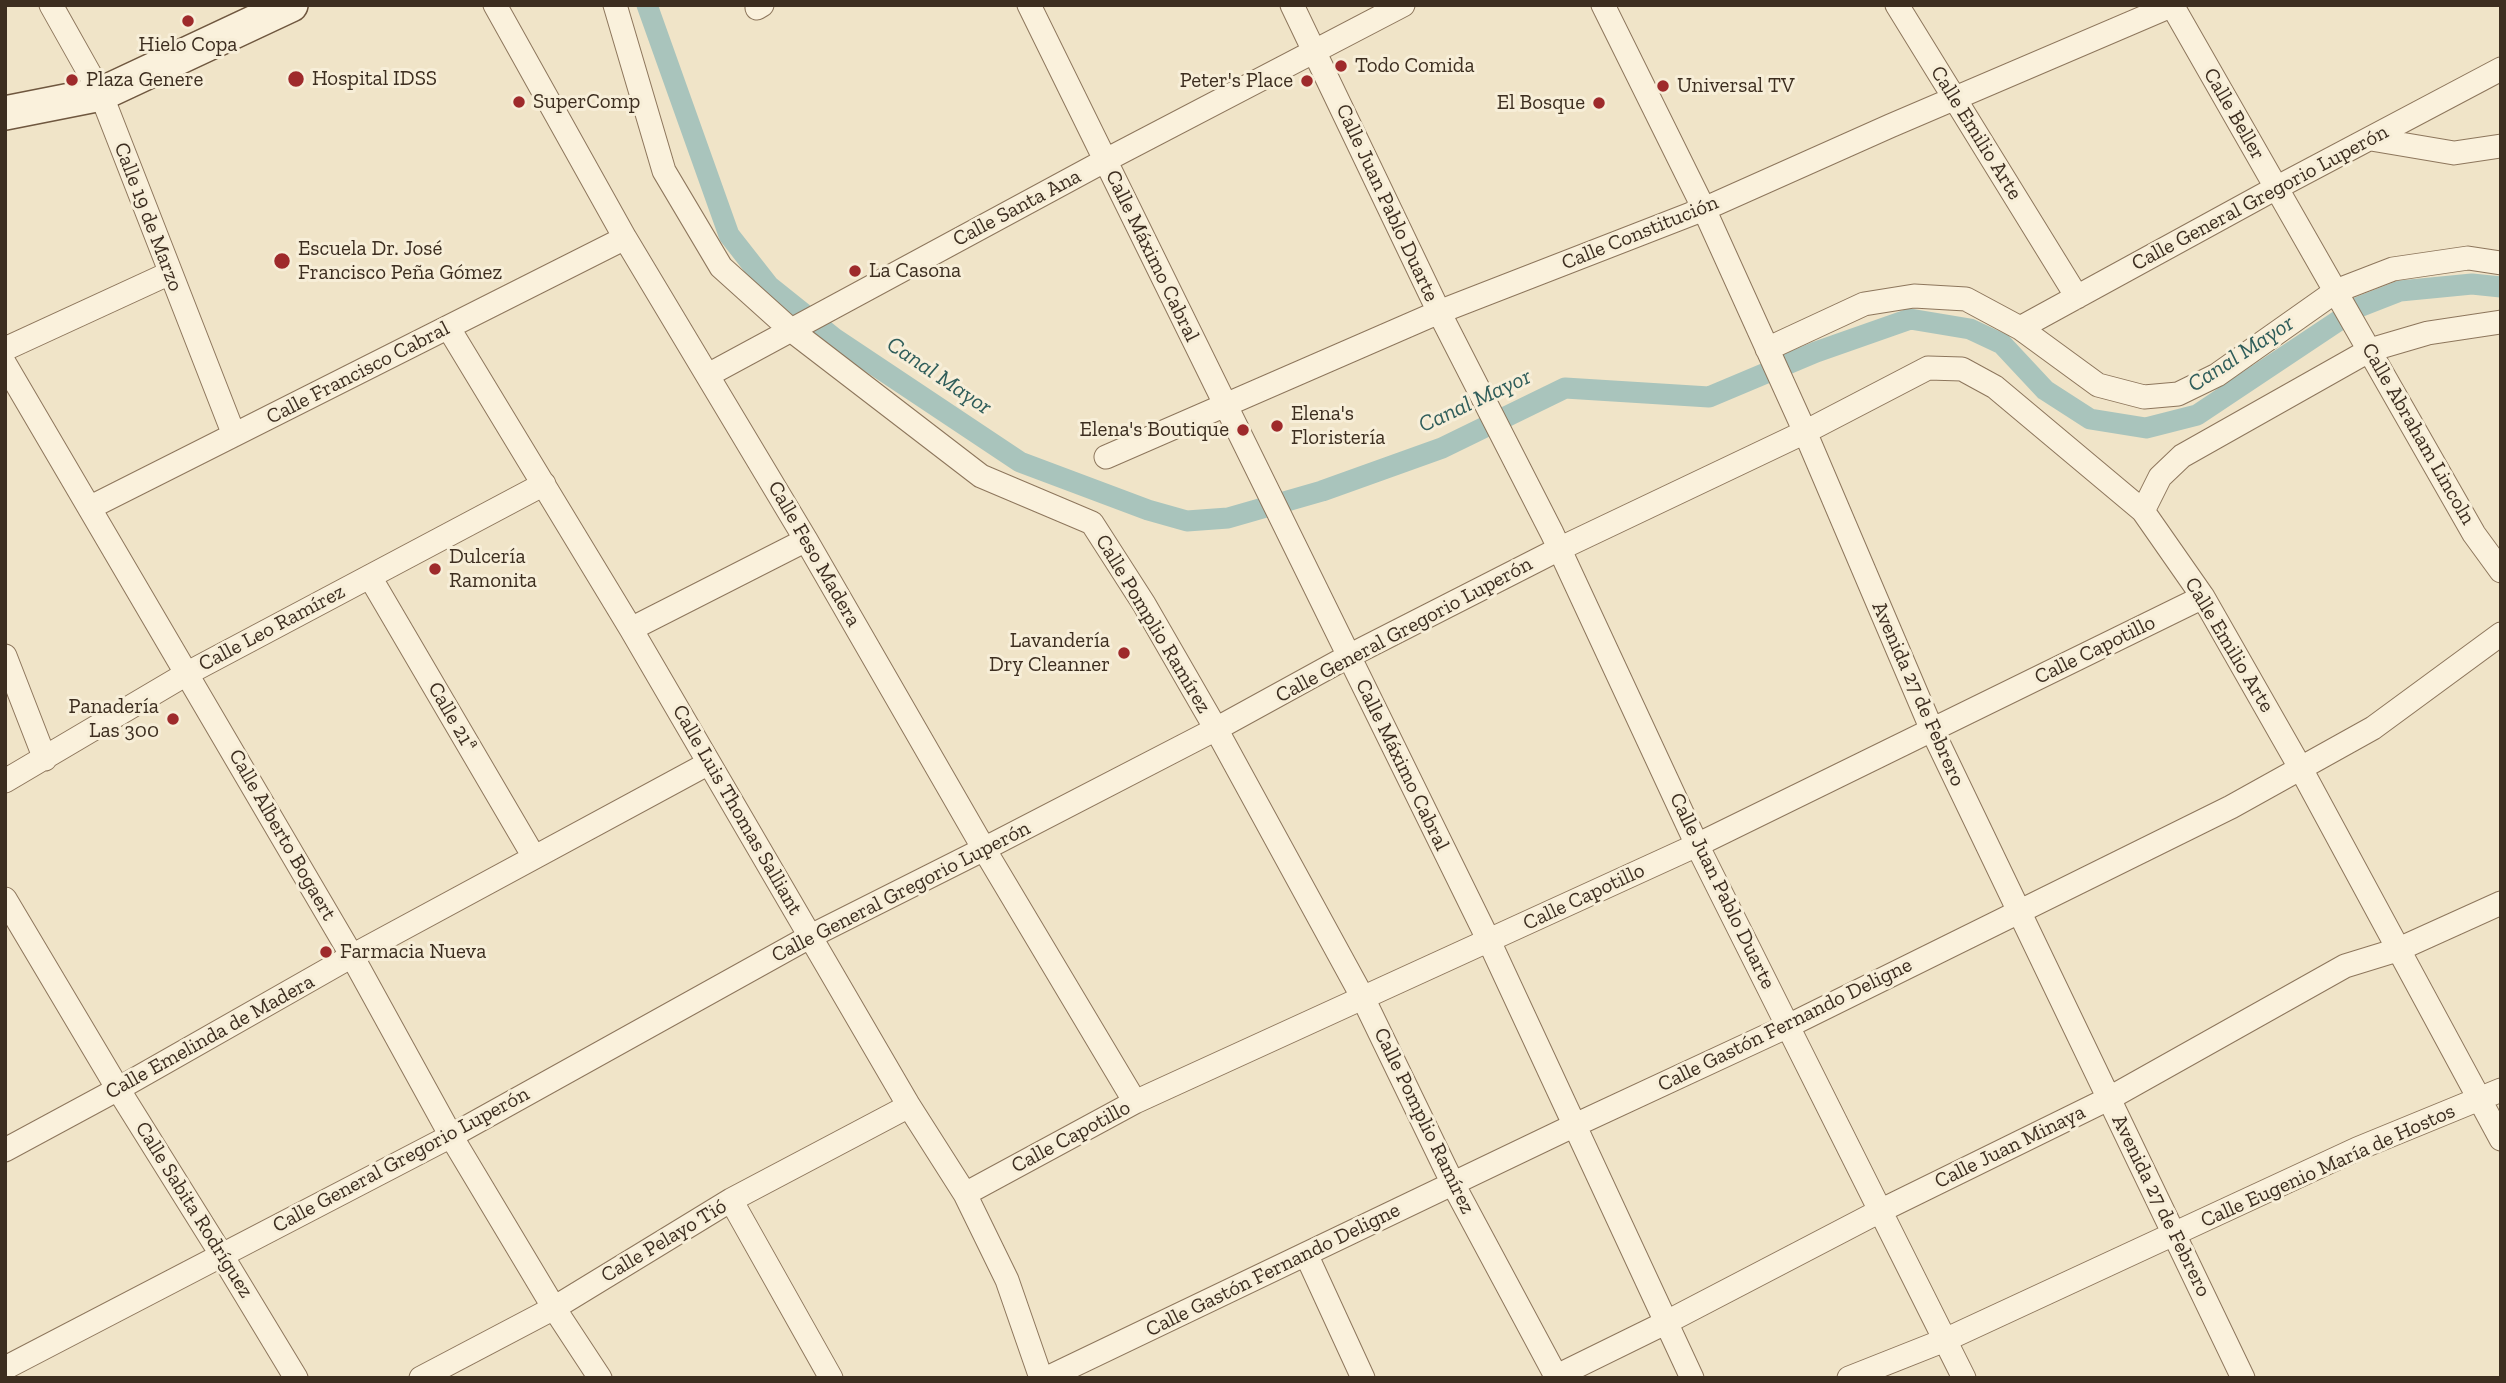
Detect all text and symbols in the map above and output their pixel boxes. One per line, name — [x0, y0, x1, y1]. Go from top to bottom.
marker: Hielo Copa — [180, 13, 196, 29]
place label: Hielo Copa — [139, 32, 237, 58]
place label: Todo Comida — [1355, 53, 1475, 79]
marker: Todo Comida — [1333, 58, 1349, 74]
street label: Calle Emilio Arte — [1925, 61, 2027, 205]
street label: Calle Beller — [2198, 64, 2270, 164]
place label: Hospital IDSS — [312, 66, 437, 92]
place label: Plaza Genere — [86, 67, 203, 93]
place label: Peter's Place — [1180, 68, 1293, 94]
marker: Hospital IDSS — [286, 69, 306, 89]
marker: Plaza Genere — [64, 72, 80, 88]
marker: Peter's Place — [1299, 73, 1315, 89]
place label: Universal TV — [1677, 73, 1795, 99]
marker: Universal TV — [1655, 78, 1671, 94]
place label: SuperComp — [533, 89, 640, 115]
place label: El Bosque — [1497, 90, 1585, 116]
marker: SuperComp — [511, 94, 527, 110]
marker: El Bosque — [1591, 95, 1607, 111]
street label: Calle Juan Pablo Duarte — [1330, 100, 1444, 306]
street label: Calle General Gregorio Luperón — [2127, 120, 2393, 276]
street label: Calle 19 de Marzo — [108, 139, 188, 295]
street label: Calle Santa Ana — [949, 164, 1085, 252]
street label: Calle Máximo Cabral — [1100, 166, 1204, 346]
street label: Calle Constitución — [1558, 190, 1722, 276]
place label: Escuela Dr. José Francisco Peña Gómez — [298, 236, 502, 286]
marker: Escuela Dr. José Francisco Peña Gómez — [272, 251, 292, 271]
place label: La Casona — [869, 258, 961, 284]
marker: La Casona — [847, 263, 863, 279]
water label: Canal Mayor — [2183, 310, 2299, 398]
street label: Calle Francisco Cabral — [262, 316, 454, 430]
water label: Canal Mayor — [881, 331, 997, 421]
street label: Calle Abraham Lincoln — [2356, 339, 2480, 529]
water label: Canal Mayor — [1414, 363, 1536, 439]
place label: Elena's Floristería — [1291, 401, 1385, 451]
place label: Elena's Boutique — [1080, 417, 1229, 443]
marker: Elena's Floristería — [1269, 418, 1285, 434]
marker: Elena's Boutique — [1235, 422, 1251, 438]
street label: Calle Feso Madera — [762, 477, 866, 631]
street label: Calle Pomplio Ramírez — [1090, 530, 1216, 718]
place label: Dulcería Ramonita — [449, 544, 537, 594]
street label: Calle General Gregorio Luperón — [1271, 552, 1537, 708]
marker: Dulcería Ramonita — [427, 561, 443, 577]
street label: Calle Emilio Arte — [2179, 573, 2279, 717]
street label: Calle Leo Ramírez — [195, 579, 349, 677]
street label: Avenida 27 de Febrero — [1866, 598, 1970, 790]
street label: Calle Capotillo — [2031, 610, 2159, 690]
place label: Lavandería Dry Cleanner — [989, 628, 1110, 678]
marker: Lavandería Dry Cleanner — [1116, 645, 1132, 661]
street label: Calle Máximo Cabral — [1350, 675, 1454, 855]
street label: Calle 21ª — [422, 678, 482, 756]
place label: Panadería Las 300 — [69, 694, 159, 744]
street label: Calle Luis Thomas Salliant — [666, 700, 808, 920]
marker: Panadería Las 300 — [165, 711, 181, 727]
street label: Calle Alberto Bogaert — [223, 745, 341, 925]
street label: Calle Juan Pablo Duarte — [1664, 789, 1780, 993]
street label: Calle General Gregorio Luperón — [767, 816, 1035, 968]
street label: Calle Capotillo — [1519, 858, 1649, 936]
place label: Farmacia Nueva — [340, 939, 486, 965]
marker: Farmacia Nueva — [318, 944, 334, 960]
street label: Calle Gastón Fernando Deligne — [1654, 952, 1916, 1098]
street label: Calle Emelinda de Madera — [101, 969, 319, 1105]
street label: Calle Pomplio Ramírez — [1368, 1024, 1480, 1218]
street label: Calle General Gregorio Luperón — [268, 1082, 534, 1238]
street label: Calle Capotillo — [1007, 1095, 1135, 1179]
street label: Calle Eugenio María de Hostos — [2197, 1098, 2459, 1234]
street label: Calle Juan Minaya — [1931, 1100, 2089, 1194]
street label: Avenida 27 de Febrero — [2106, 1111, 2216, 1301]
street label: Calle Sabita Rodríguez — [129, 1117, 259, 1303]
street label: Calle Pelayo Tió — [597, 1194, 731, 1288]
street label: Calle Gastón Fernando Deligne — [1142, 1197, 1404, 1343]

